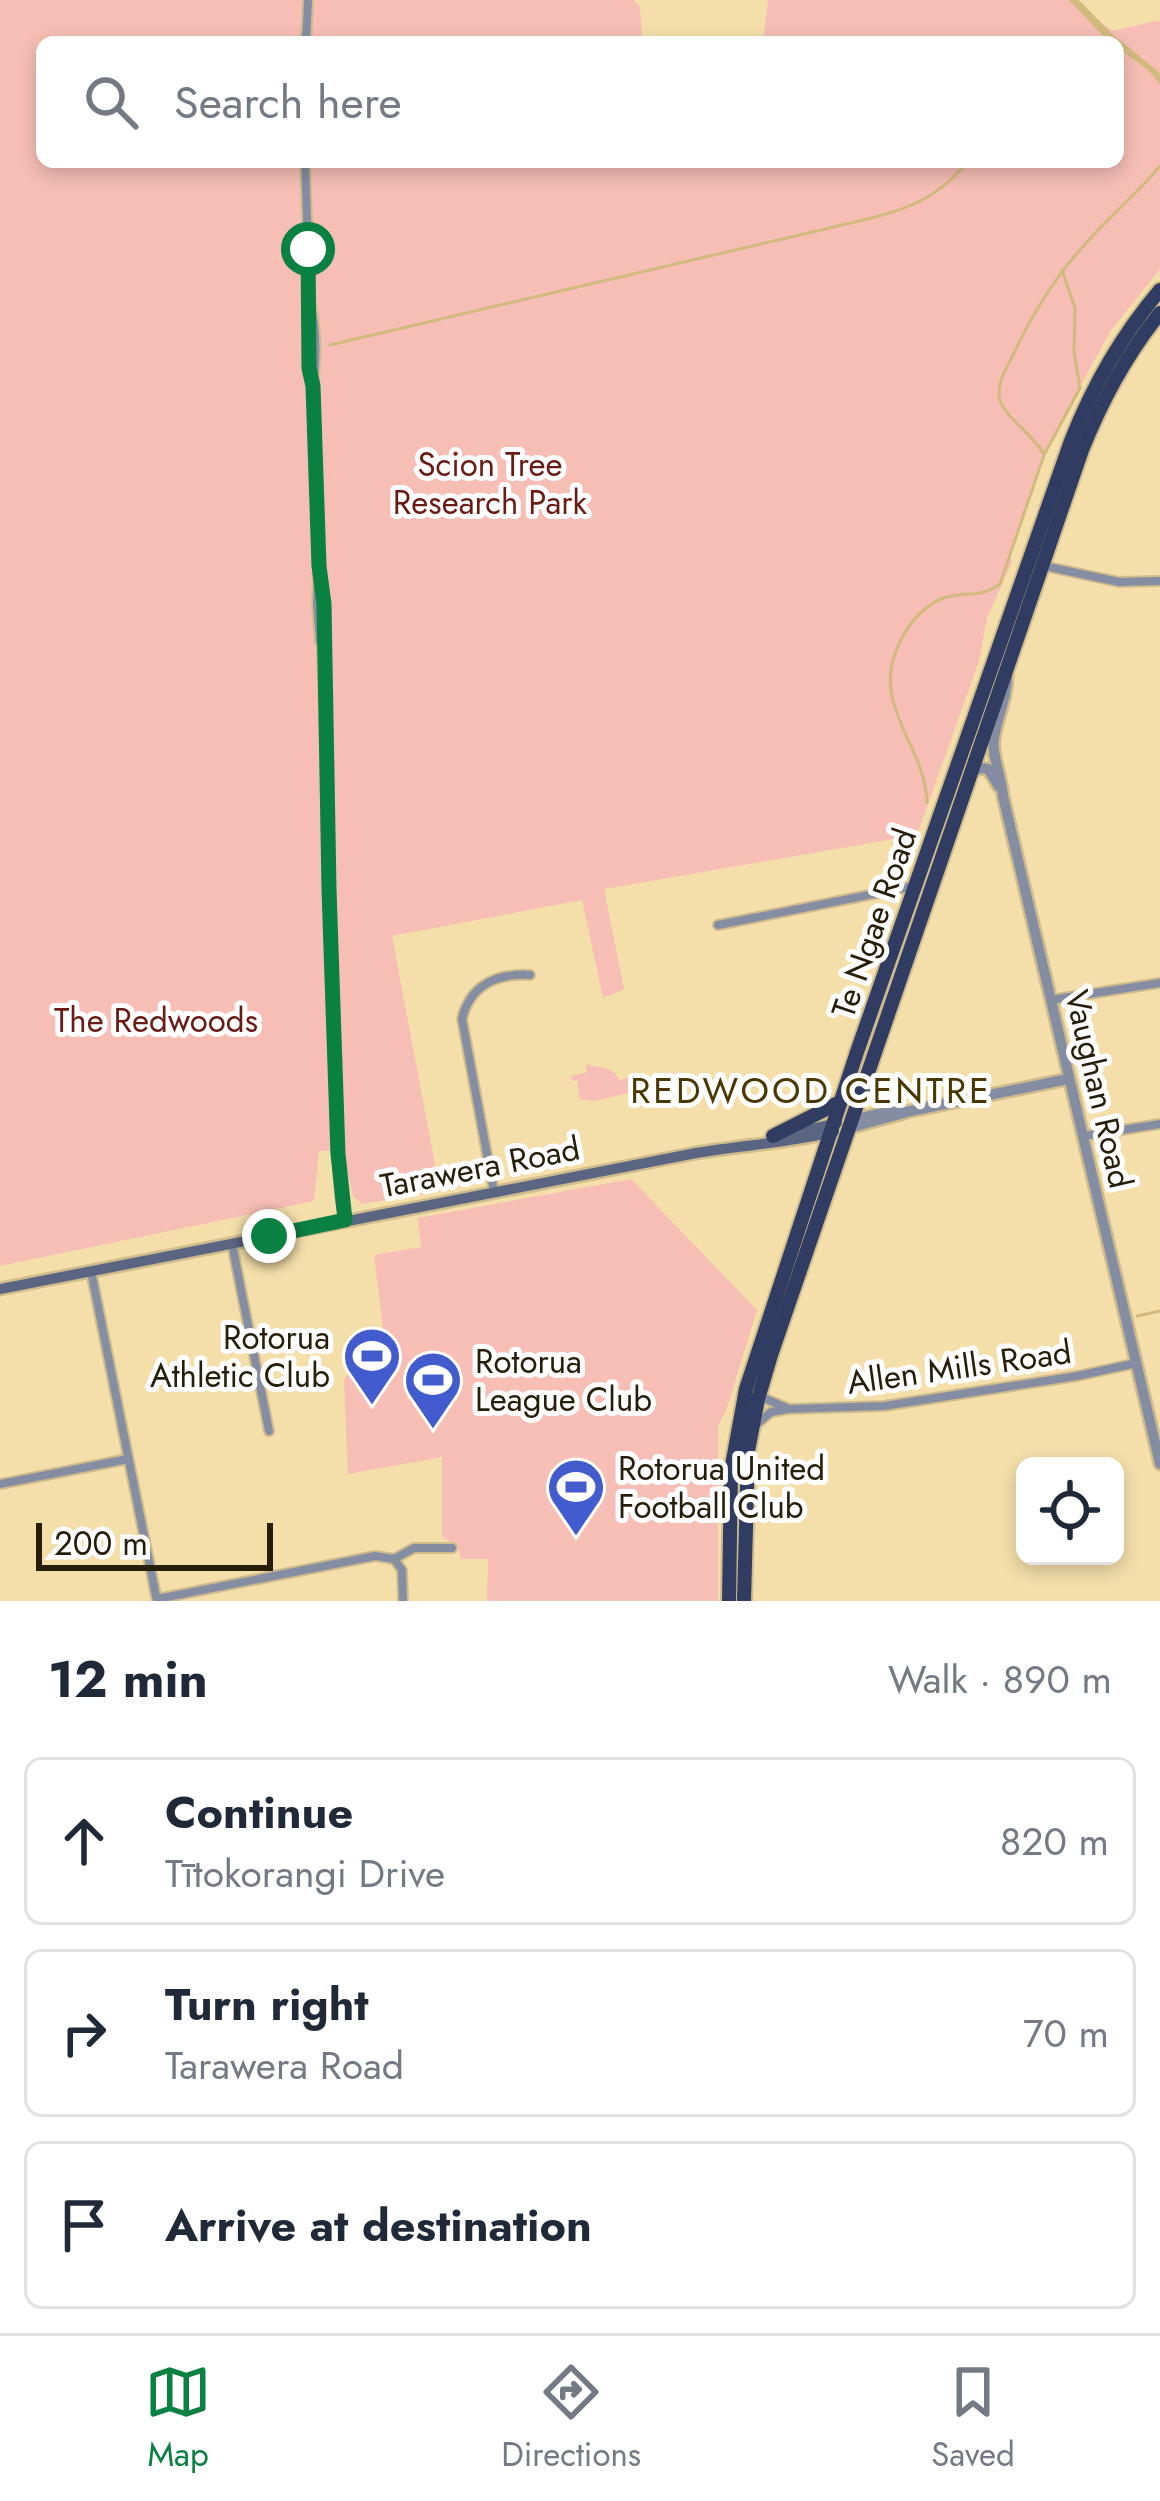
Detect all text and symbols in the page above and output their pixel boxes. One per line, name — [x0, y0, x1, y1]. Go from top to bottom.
search box — [36, 36, 1124, 168]
icon: search — [78, 69, 144, 135]
text: Search here — [174, 70, 402, 135]
route start — [281, 222, 335, 276]
park label: Scion Tree Research Park — [393, 441, 588, 526]
street label: Te Ngae Road — [820, 822, 928, 1024]
street label: Vaughan Road — [1053, 985, 1145, 1193]
park label: The Redwoods — [54, 997, 258, 1044]
district label: REDWOOD CENTRE — [630, 1064, 992, 1116]
street label: Tarawera Road — [376, 1125, 584, 1209]
route end — [242, 1209, 296, 1263]
place label: Rotorua Athletic Club — [150, 1314, 330, 1399]
sports icon: Rotorua Athletic Club — [341, 1325, 403, 1407]
street label: Allen Mills Road — [844, 1328, 1074, 1406]
place label: Rotorua League Club — [475, 1338, 652, 1423]
sports icon: Rotorua League Club — [402, 1349, 464, 1431]
place label: Rotorua United Football Club — [618, 1445, 825, 1530]
sports icon: Rotorua United Football Club — [545, 1456, 607, 1538]
map controls — [1016, 1457, 1124, 1565]
button: locate — [1016, 1457, 1124, 1565]
scale bar — [36, 1517, 273, 1570]
text: 200 m — [54, 1520, 148, 1567]
text: 12 min — [48, 1642, 208, 1716]
text: Walk · 890 m — [888, 1651, 1112, 1708]
text: Continue — [165, 1780, 353, 1845]
icon: ahead — [51, 1808, 117, 1874]
text: 820 m — [1000, 1813, 1109, 1870]
text: Tītokorangi Drive — [165, 1845, 445, 1902]
text: Turn right — [165, 1972, 369, 2037]
icon: right — [51, 2000, 117, 2066]
text: 70 m — [1023, 2005, 1109, 2062]
text: Tarawera Road — [165, 2037, 404, 2094]
icon: arrive — [51, 2192, 117, 2258]
text: Arrive at destination — [165, 2193, 592, 2258]
tab: Map — [145, 2359, 211, 2478]
tab: Directions — [501, 2359, 641, 2478]
tab: Saved — [931, 2359, 1015, 2478]

